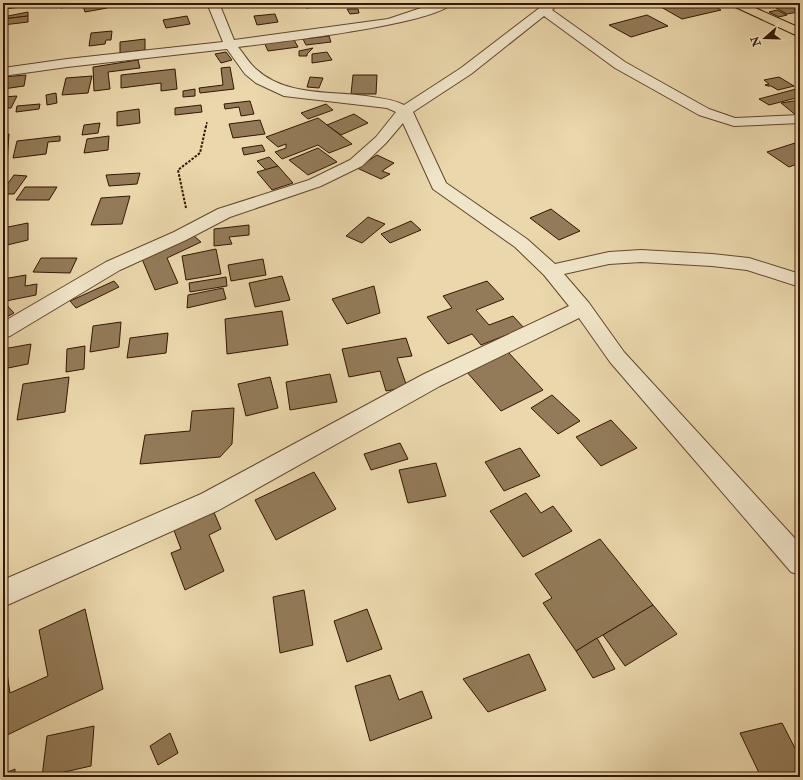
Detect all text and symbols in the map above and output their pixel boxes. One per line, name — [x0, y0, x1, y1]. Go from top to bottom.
north arrow — [745, 18, 785, 58]
text: N — [748, 33, 764, 49]

